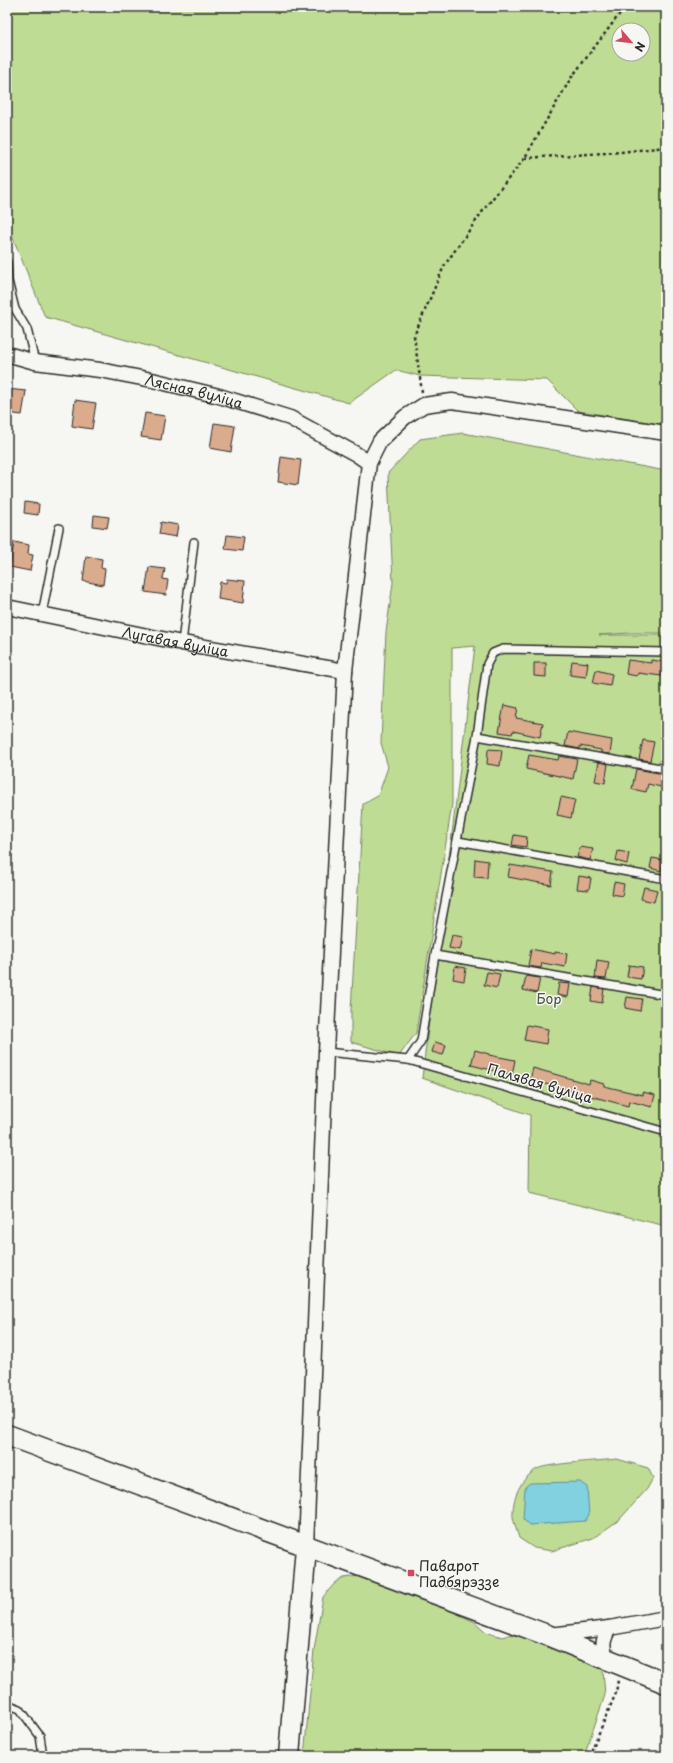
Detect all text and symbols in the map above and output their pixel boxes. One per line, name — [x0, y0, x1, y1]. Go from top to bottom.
north arrow — [611, 22, 651, 62]
text: N — [631, 39, 650, 55]
street label: Лясная вуліца — [143, 368, 246, 413]
street label: Лугавая вуліца — [121, 621, 231, 661]
park label: Бор — [536, 988, 562, 1009]
street label: Палявая вуліца — [485, 1058, 596, 1108]
place label: Паварот Падбярэззе — [419, 1555, 499, 1592]
marker: Паварот Падбярэззе — [406, 1568, 416, 1578]

